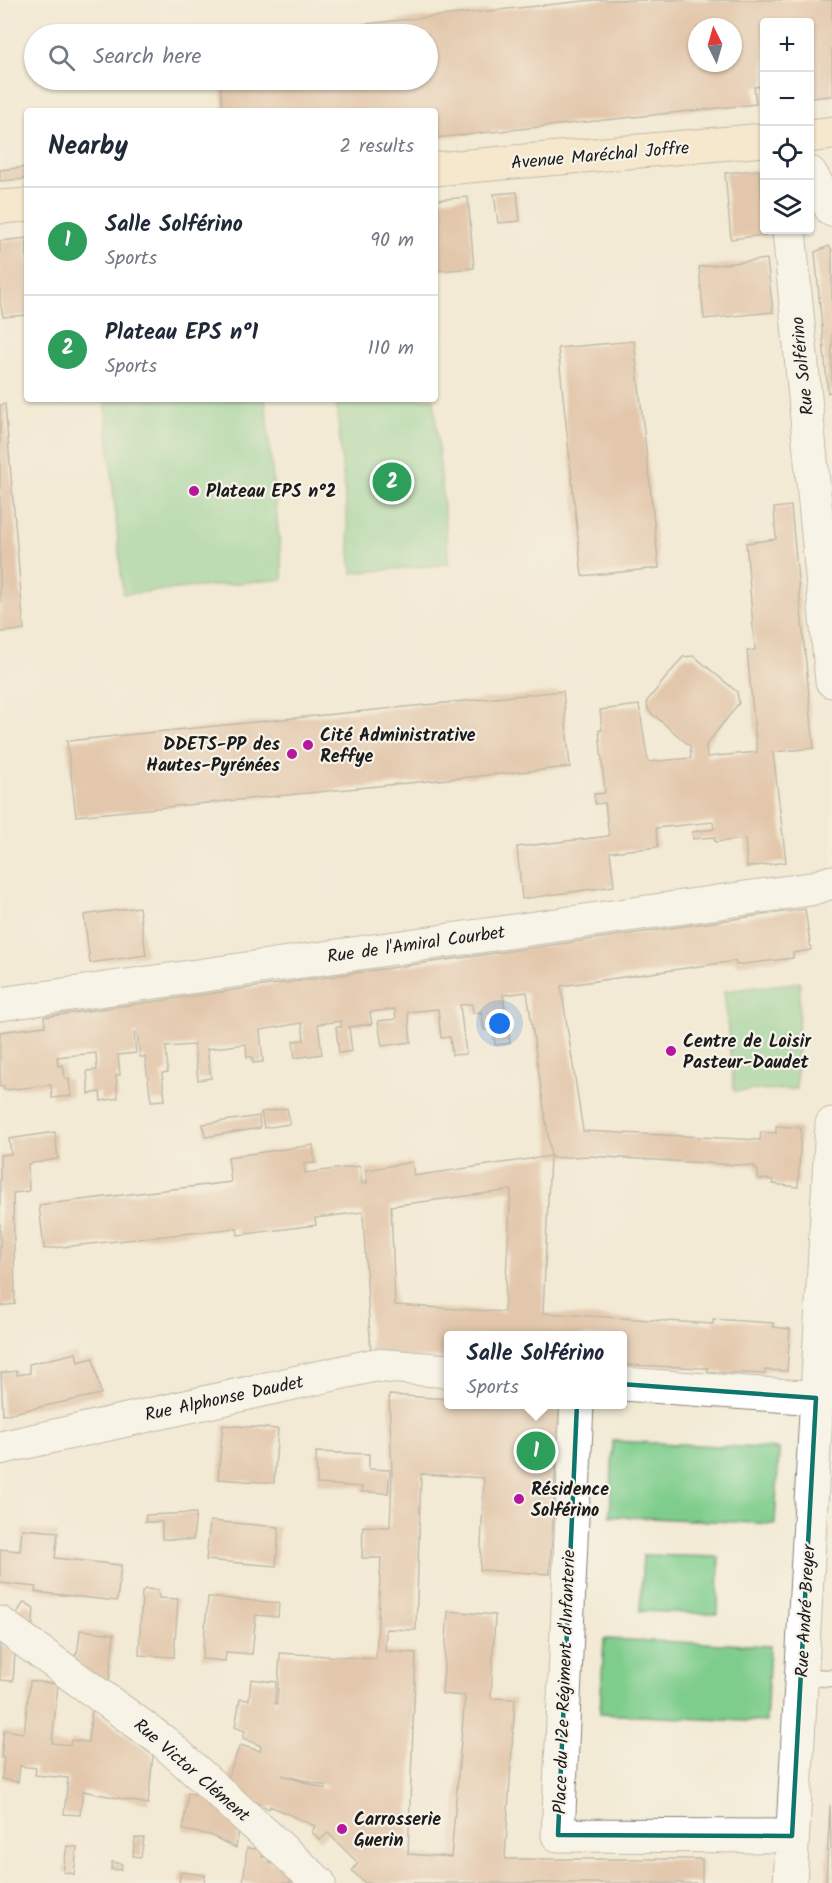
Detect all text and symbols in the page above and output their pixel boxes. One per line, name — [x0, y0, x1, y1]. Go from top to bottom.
north arrow — [688, 18, 742, 72]
map controls — [760, 18, 814, 234]
button: + — [760, 18, 814, 72]
search box — [24, 24, 438, 90]
text: Search here — [93, 40, 201, 75]
icon: search — [45, 41, 78, 74]
button: − — [760, 72, 814, 126]
text: Nearby — [48, 126, 128, 168]
button: locate — [760, 126, 814, 180]
text: 2 results — [339, 131, 414, 163]
street label: Avenue Maréchal Joffre — [510, 134, 690, 179]
button: layers — [760, 180, 814, 234]
text: Salle Solférino — [105, 208, 243, 243]
text: 1 — [64, 225, 71, 257]
text: 90 m — [370, 225, 414, 257]
text: Sports — [105, 243, 157, 275]
street label: Rue Solférino — [784, 315, 823, 417]
text: Plateau EPS n°1 — [105, 316, 258, 351]
text: 2 — [62, 333, 73, 365]
text: 110 m — [368, 333, 414, 365]
text: Sports — [105, 351, 157, 383]
pin: 2 — [372, 460, 412, 504]
place label: Plateau EPS n°2 — [206, 478, 336, 507]
marker: Plateau EPS n°2 — [187, 484, 201, 498]
place label: Cité Administrative Reffye — [320, 722, 476, 772]
place label: DDETS-PP des Hautes-Pyrénées — [146, 731, 281, 781]
marker: Cité Administrative Reffye — [301, 738, 315, 752]
marker: DDETS-PP des Hautes-Pyrénées — [285, 747, 299, 761]
street label: Rue de l'Amiral Courbet — [325, 918, 508, 972]
your location — [485, 1009, 514, 1038]
place label: Centre de Loisir Pasteur-Daudet — [683, 1028, 812, 1078]
marker: Centre de Loisir Pasteur-Daudet — [664, 1044, 678, 1058]
popup — [444, 1331, 627, 1409]
text: Salle Solférino — [467, 1337, 604, 1372]
street label: Rue Alphonse Daudet — [142, 1368, 307, 1430]
text: Sports — [467, 1372, 519, 1404]
pin: 1 — [516, 1428, 556, 1474]
place label: Résidence Solférino — [531, 1476, 609, 1526]
marker: Résidence Solférino — [512, 1492, 526, 1506]
street label: Rue André Breyer — [789, 1543, 825, 1678]
street label: Place du 12e Régiment d'Infanterie — [546, 1549, 585, 1815]
street label: Rue Victor Clément — [126, 1712, 257, 1831]
place label: Carrosserie Guerin — [354, 1806, 441, 1856]
marker: Carrosserie Guerin — [335, 1822, 349, 1836]

